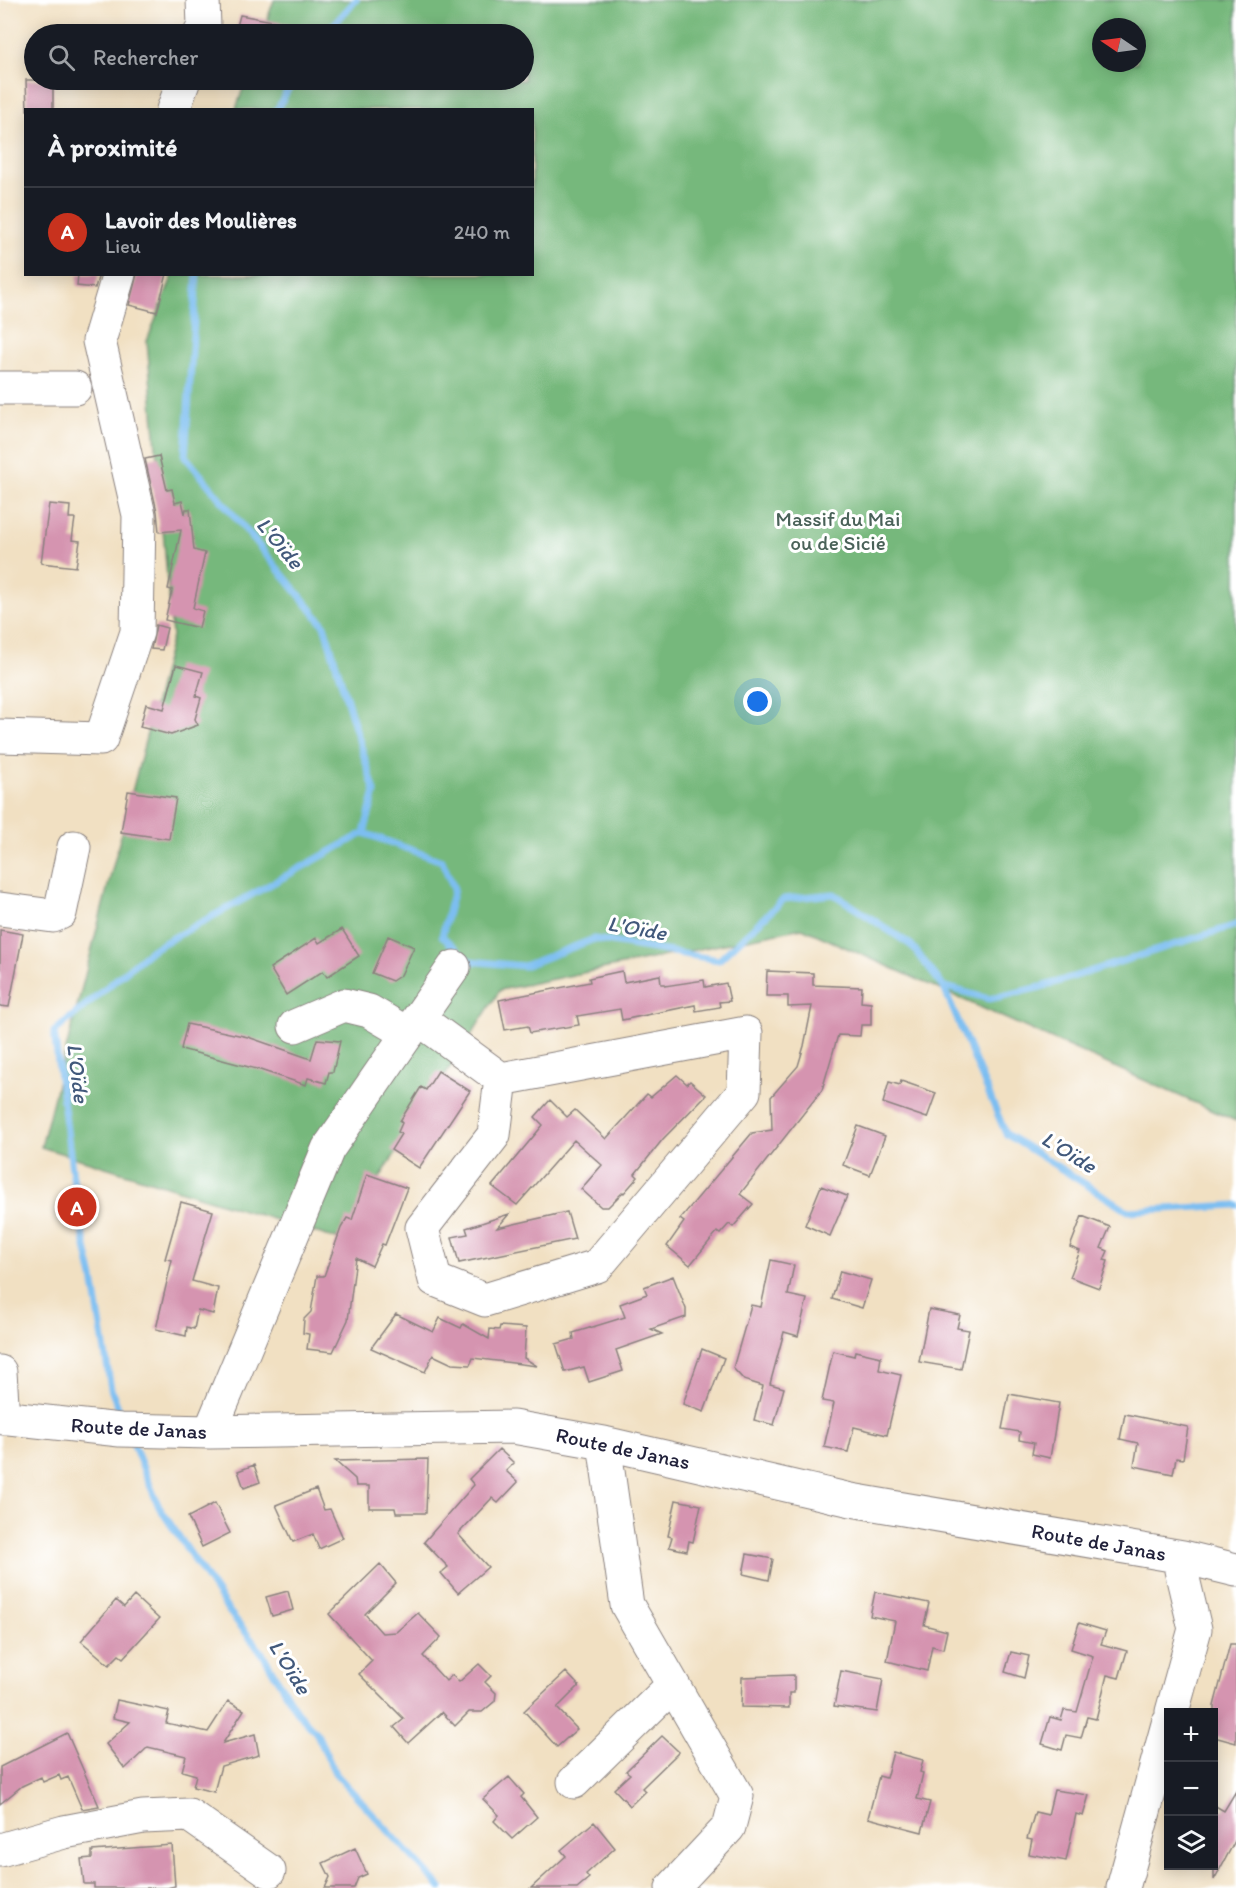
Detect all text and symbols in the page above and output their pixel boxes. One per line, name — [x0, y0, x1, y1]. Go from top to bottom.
north arrow — [1092, 18, 1146, 72]
search box — [24, 24, 534, 90]
icon: search — [45, 41, 78, 74]
text: Rechercher — [93, 44, 198, 71]
text: À proximité — [48, 131, 177, 163]
text: Lavoir des Moulières — [105, 207, 297, 234]
text: A — [61, 220, 74, 244]
text: 240 m — [454, 220, 510, 244]
text: Lieu — [105, 234, 141, 258]
park label: Massif du Mai ou de Sicié — [775, 506, 901, 555]
water label: L'Oïde — [251, 512, 310, 576]
your location — [743, 687, 772, 716]
water label: L'Oïde — [605, 910, 670, 947]
water label: L'Oïde — [61, 1042, 95, 1106]
water label: L'Oïde — [1037, 1125, 1103, 1180]
pin: A — [58, 1184, 97, 1230]
street label: Route de Janas — [70, 1412, 208, 1444]
street label: Route de Janas — [554, 1422, 692, 1474]
street label: Route de Janas — [1030, 1518, 1168, 1566]
water label: L'Oïde — [263, 1635, 318, 1701]
map controls — [1164, 1708, 1218, 1870]
button: + — [1164, 1708, 1218, 1762]
button: − — [1164, 1762, 1218, 1816]
button: layers — [1164, 1816, 1218, 1870]

